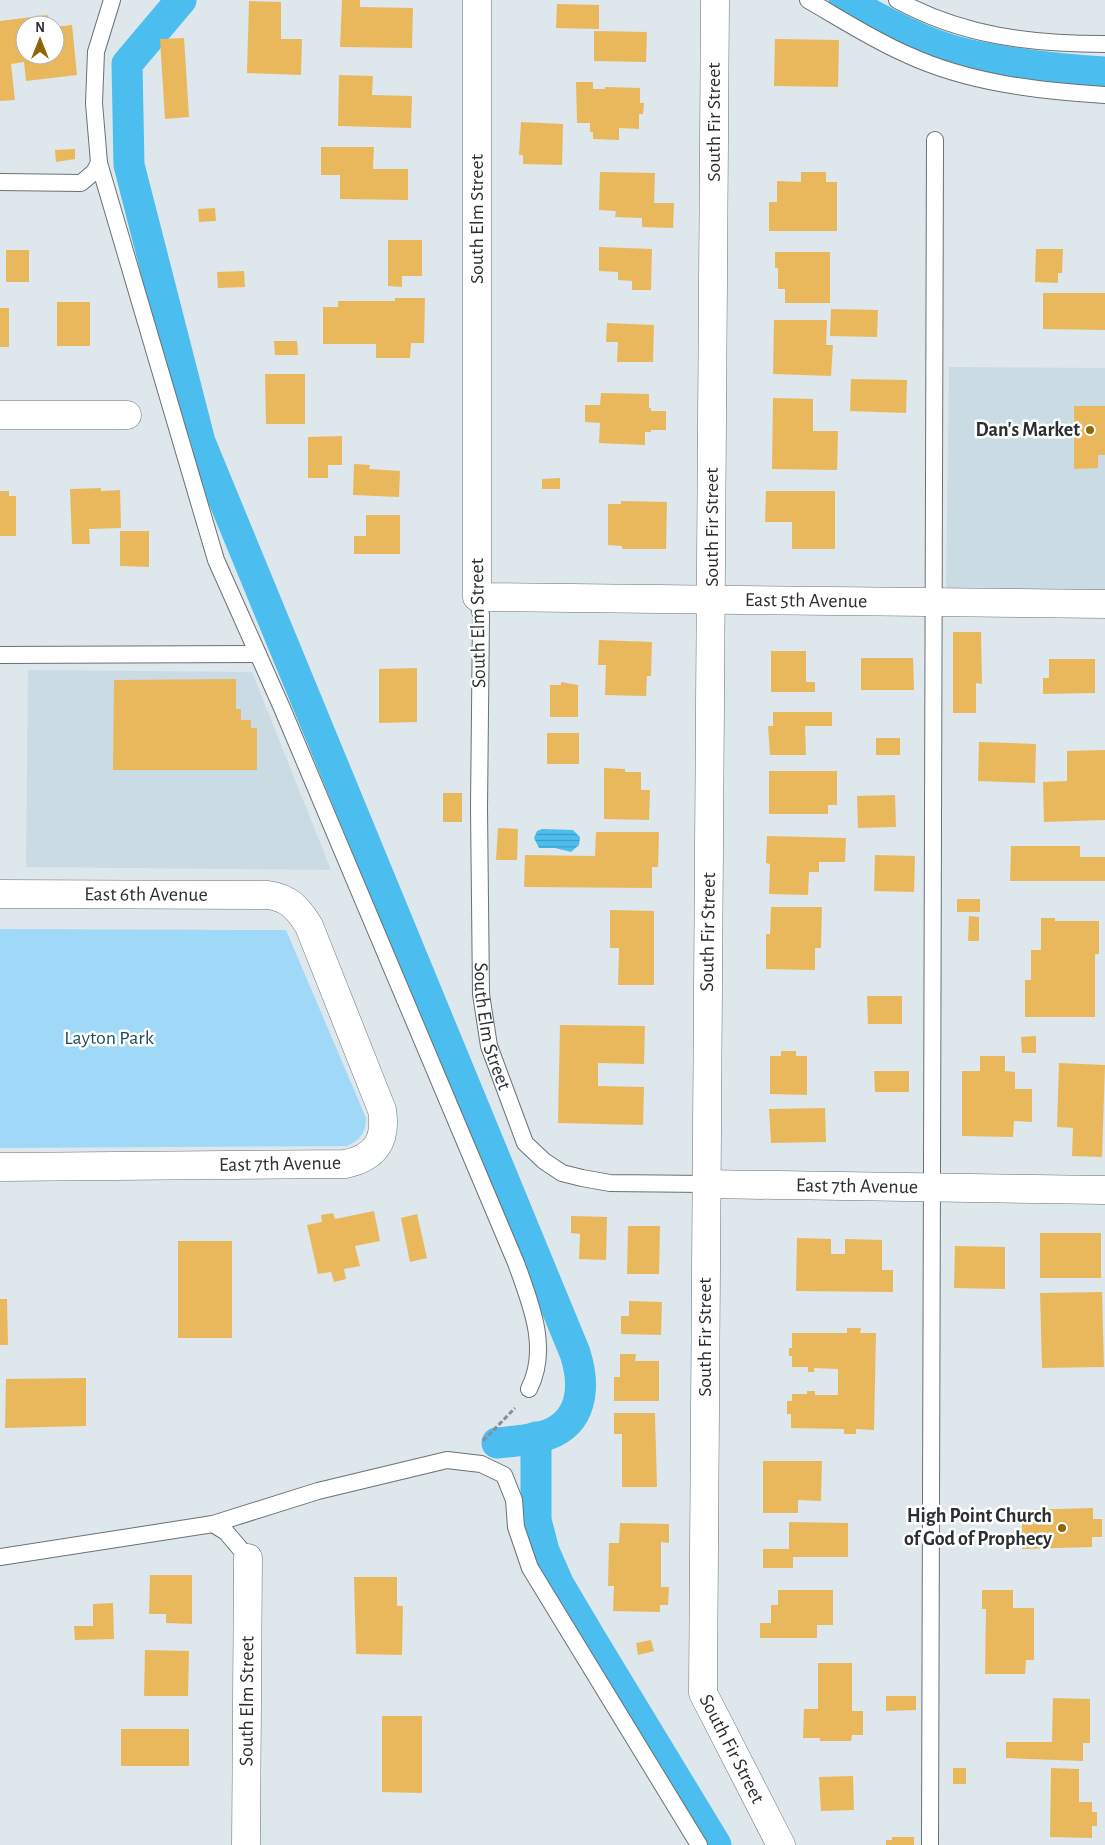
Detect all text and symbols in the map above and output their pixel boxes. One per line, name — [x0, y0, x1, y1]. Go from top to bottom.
north arrow — [15, 15, 65, 65]
text: N — [35, 21, 45, 35]
street label: South Fir Street — [704, 62, 724, 182]
street label: South Elm Street — [467, 153, 487, 284]
place label: Dan's Market — [975, 420, 1080, 440]
marker: Dan's Market — [1084, 424, 1096, 436]
street label: South Fir Street — [702, 467, 722, 587]
street label: South Elm Street — [467, 557, 489, 688]
street label: East 5th Avenue — [745, 590, 867, 611]
street label: South Fir Street — [697, 871, 719, 992]
street label: East 6th Avenue — [84, 884, 208, 905]
street label: South Elm Street — [471, 962, 515, 1093]
park label: Layton Park — [64, 1028, 154, 1048]
street label: East 7th Avenue — [219, 1153, 341, 1175]
street label: East 7th Avenue — [796, 1175, 918, 1197]
street label: South Fir Street — [695, 1277, 715, 1397]
place label: High Point Church of God of Prophecy — [904, 1506, 1052, 1549]
marker: High Point Church of God of Prophecy — [1056, 1522, 1068, 1534]
street label: South Elm Street — [237, 1635, 257, 1766]
street label: South Fir Street — [696, 1691, 768, 1807]

